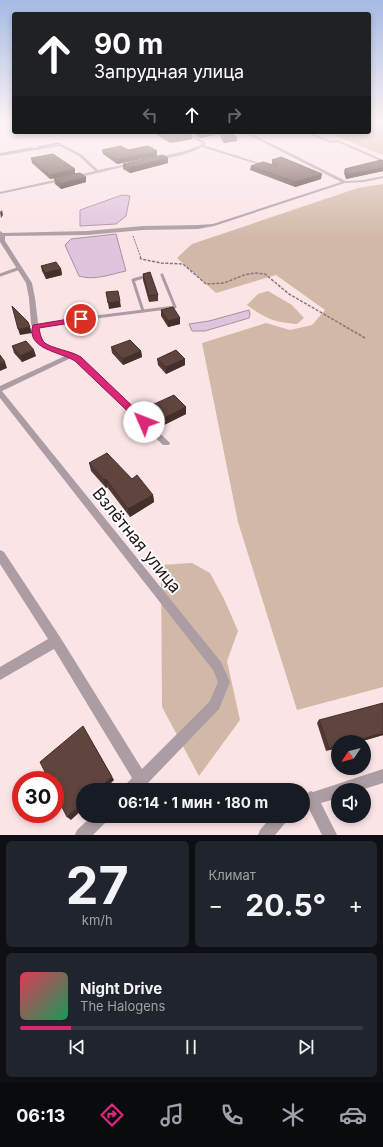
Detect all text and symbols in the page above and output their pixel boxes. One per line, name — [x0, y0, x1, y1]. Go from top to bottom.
text: 90 m — [94, 27, 163, 61]
icon: ahead — [28, 28, 80, 80]
text: Запрудная улица — [94, 61, 244, 82]
icon: left — [139, 104, 161, 126]
icon: ahead — [181, 104, 203, 126]
icon: right — [223, 104, 245, 126]
pin — [64, 302, 98, 336]
icon: arrive — [70, 308, 92, 330]
position arrow — [123, 401, 165, 443]
street label: Взлётная улица — [88, 483, 186, 597]
north arrow — [331, 735, 371, 775]
map controls — [331, 735, 371, 823]
speed limit sign: 30 — [12, 771, 64, 823]
button: sound — [331, 783, 371, 823]
text: 06:14 · 1 мин · 180 m — [118, 793, 268, 812]
text: 27 — [66, 854, 129, 917]
text: Климат — [209, 867, 256, 883]
text: 20.5° — [245, 887, 326, 923]
text: − — [209, 892, 223, 918]
text: + — [348, 892, 363, 918]
text: km/h — [82, 912, 113, 928]
text: Night Drive — [80, 979, 162, 998]
text: The Halogens — [80, 998, 165, 1014]
icon: previous — [66, 1036, 88, 1058]
icon: pause — [180, 1036, 202, 1058]
icon: next — [295, 1036, 317, 1058]
icon: directions — [98, 1101, 126, 1129]
icon: music — [158, 1101, 186, 1129]
icon: phone — [218, 1101, 246, 1129]
icon: climate — [279, 1101, 307, 1129]
icon: car — [339, 1101, 367, 1129]
text: 06:13 — [16, 1105, 65, 1126]

